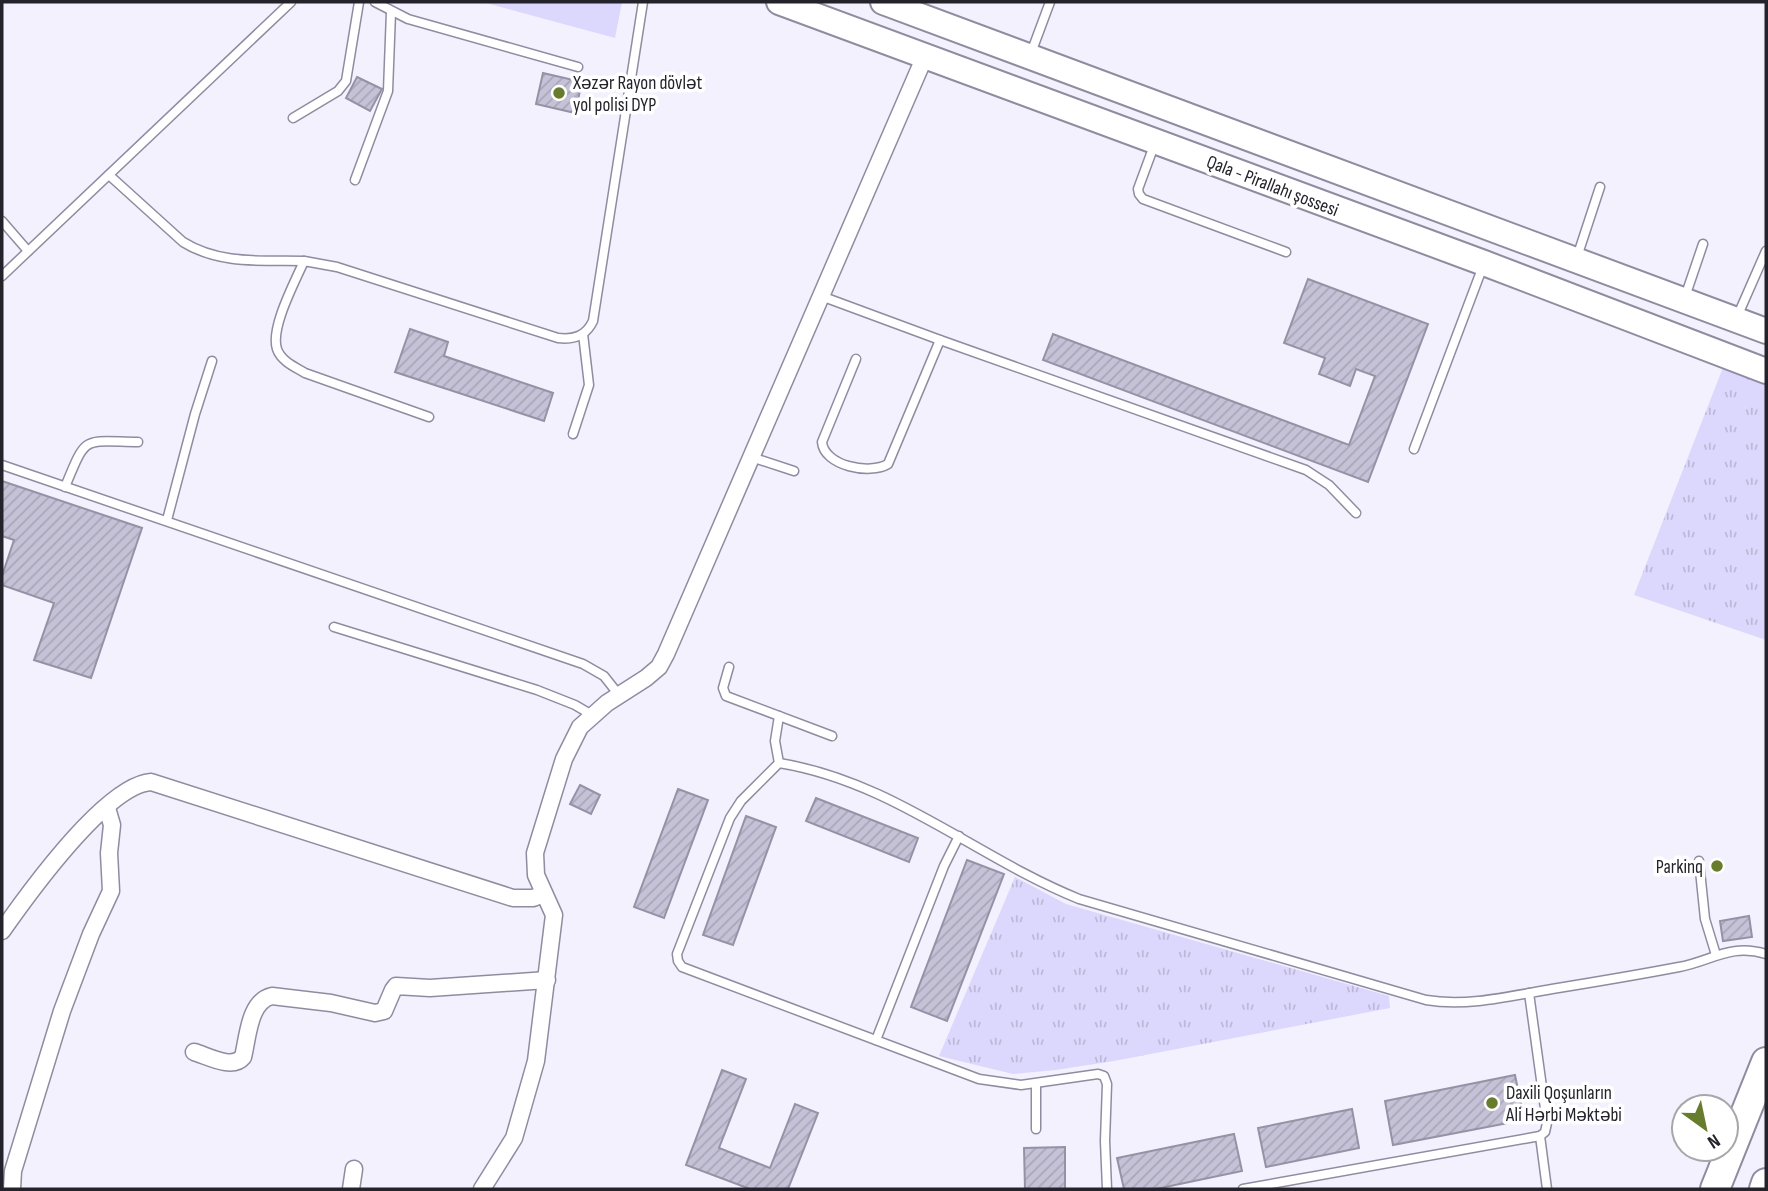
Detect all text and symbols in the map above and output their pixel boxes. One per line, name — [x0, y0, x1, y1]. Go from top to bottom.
place label: Xəzər Rayon dövlət yol polisi DYP — [572, 72, 702, 117]
marker: Xəzər Rayon dövlət yol polisi DYP — [551, 85, 567, 101]
street label: Qala - Pirallahı şossesi — [1203, 151, 1342, 222]
place label: Parkinq — [1656, 856, 1703, 879]
marker: Parkinq — [1709, 858, 1725, 874]
place label: Daxili Qoşunların Ali Hərbi Məktəbi — [1505, 1082, 1622, 1127]
north arrow — [1670, 1093, 1740, 1163]
marker: Daxili Qoşunların Ali Hərbi Məktəbi — [1484, 1095, 1500, 1111]
text: N — [1703, 1129, 1724, 1153]

